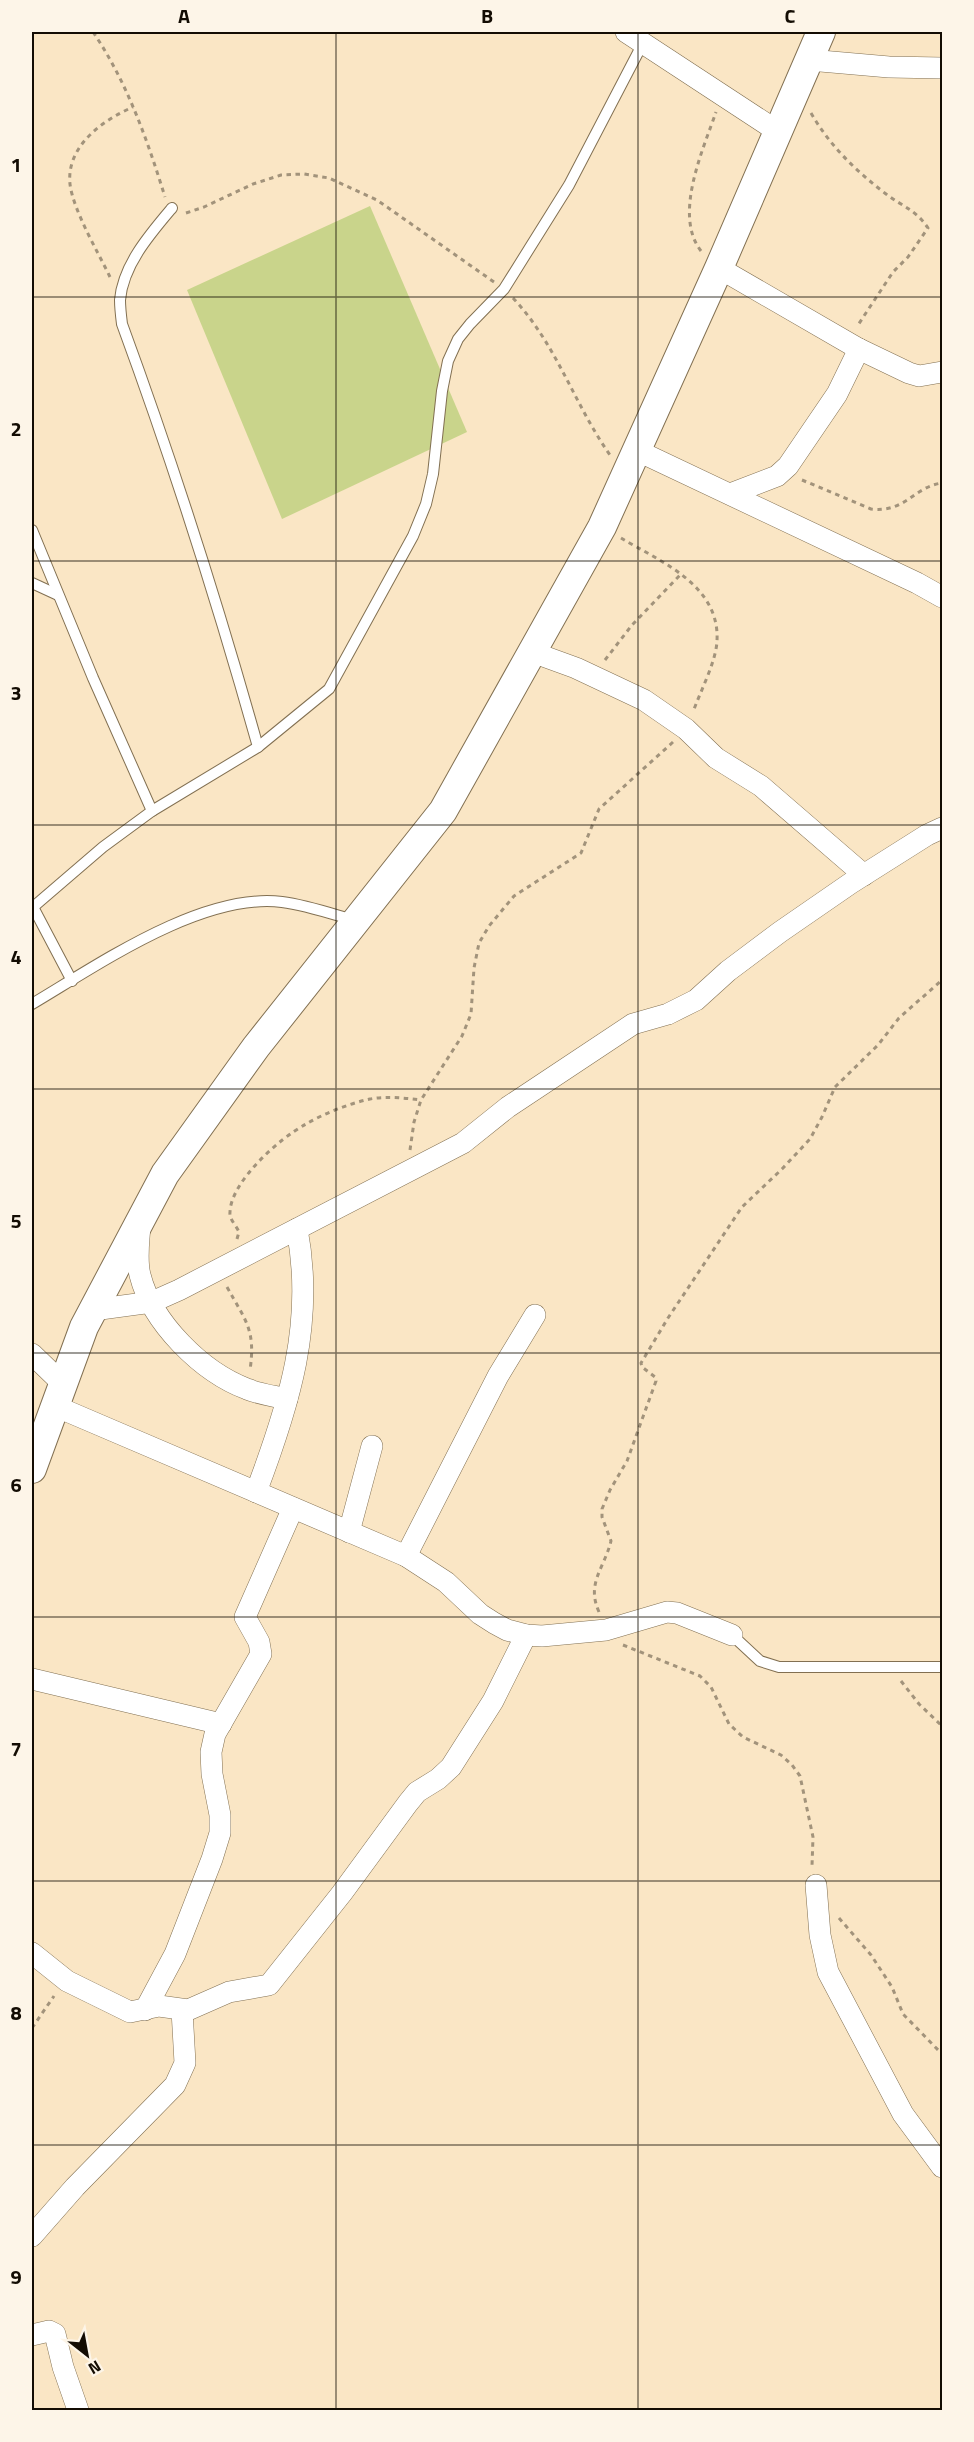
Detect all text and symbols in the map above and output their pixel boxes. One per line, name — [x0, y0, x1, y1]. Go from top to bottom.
text: A — [178, 0, 190, 31]
text: B — [481, 0, 493, 31]
text: C — [785, 0, 796, 31]
text: 1 — [10, 149, 22, 180]
text: 2 — [10, 413, 22, 444]
text: 3 — [10, 677, 22, 708]
text: 4 — [10, 941, 22, 972]
text: 5 — [10, 1205, 22, 1236]
text: 6 — [10, 1469, 22, 1500]
text: 7 — [10, 1733, 22, 1764]
text: 8 — [10, 1997, 22, 2028]
text: 9 — [10, 2261, 22, 2292]
north arrow — [57, 2325, 117, 2385]
text: N — [84, 2355, 106, 2381]

